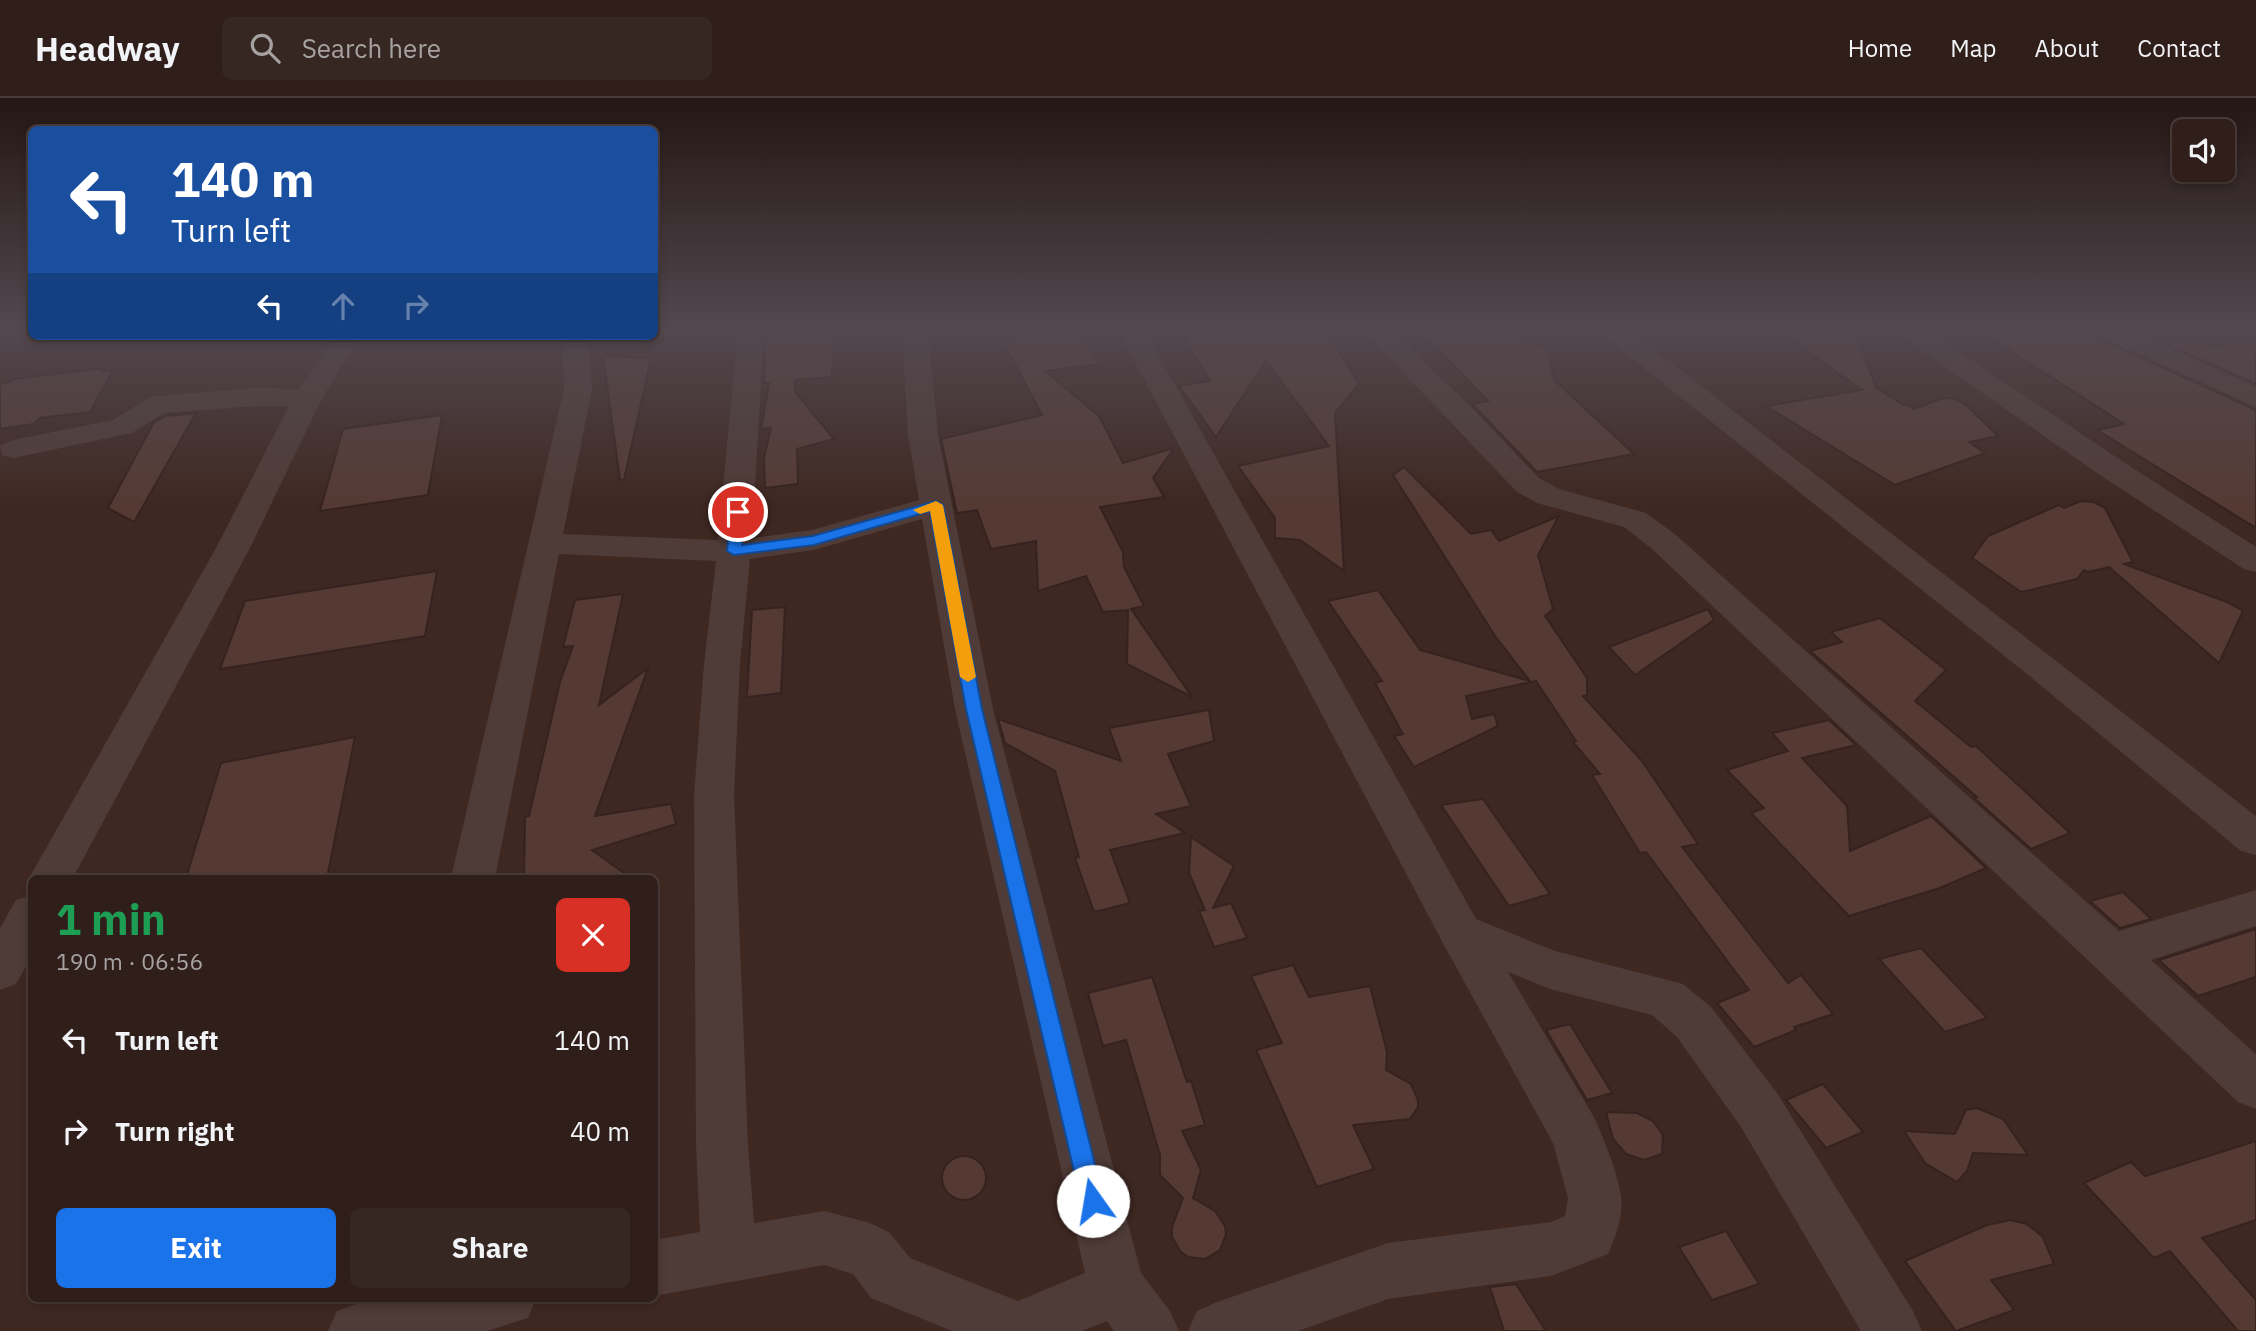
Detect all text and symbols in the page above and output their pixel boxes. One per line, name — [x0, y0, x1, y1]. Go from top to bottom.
search box — [222, 17, 712, 80]
text: Headway — [35, 27, 180, 70]
icon: search — [246, 29, 284, 67]
text: Search here — [302, 31, 441, 65]
text: Home — [1848, 32, 1912, 64]
text: Map — [1950, 32, 1996, 64]
text: About — [2034, 32, 2099, 64]
text: Contact — [2137, 32, 2221, 64]
map controls — [2172, 119, 2235, 182]
button: sound — [2172, 119, 2235, 182]
text: 140 m — [171, 147, 315, 210]
icon: left — [56, 154, 147, 245]
text: Turn left — [171, 209, 291, 251]
icon: left — [251, 287, 289, 325]
icon: ahead — [324, 287, 362, 325]
icon: right — [397, 287, 435, 325]
pin — [708, 482, 768, 542]
icon: arrive — [719, 493, 757, 531]
text: 1 min — [56, 892, 166, 947]
button: close — [556, 898, 630, 972]
text: 190 m · 06:56 — [56, 946, 203, 976]
icon: left — [56, 1021, 94, 1059]
text: Turn left — [115, 1023, 218, 1057]
text: 140 m — [554, 1023, 630, 1057]
icon: right — [56, 1112, 94, 1150]
text: Turn right — [115, 1114, 234, 1148]
text: 40 m — [570, 1114, 630, 1148]
position arrow — [1056, 1164, 1130, 1238]
button: Exit — [56, 1208, 336, 1288]
button: Share — [350, 1208, 630, 1288]

